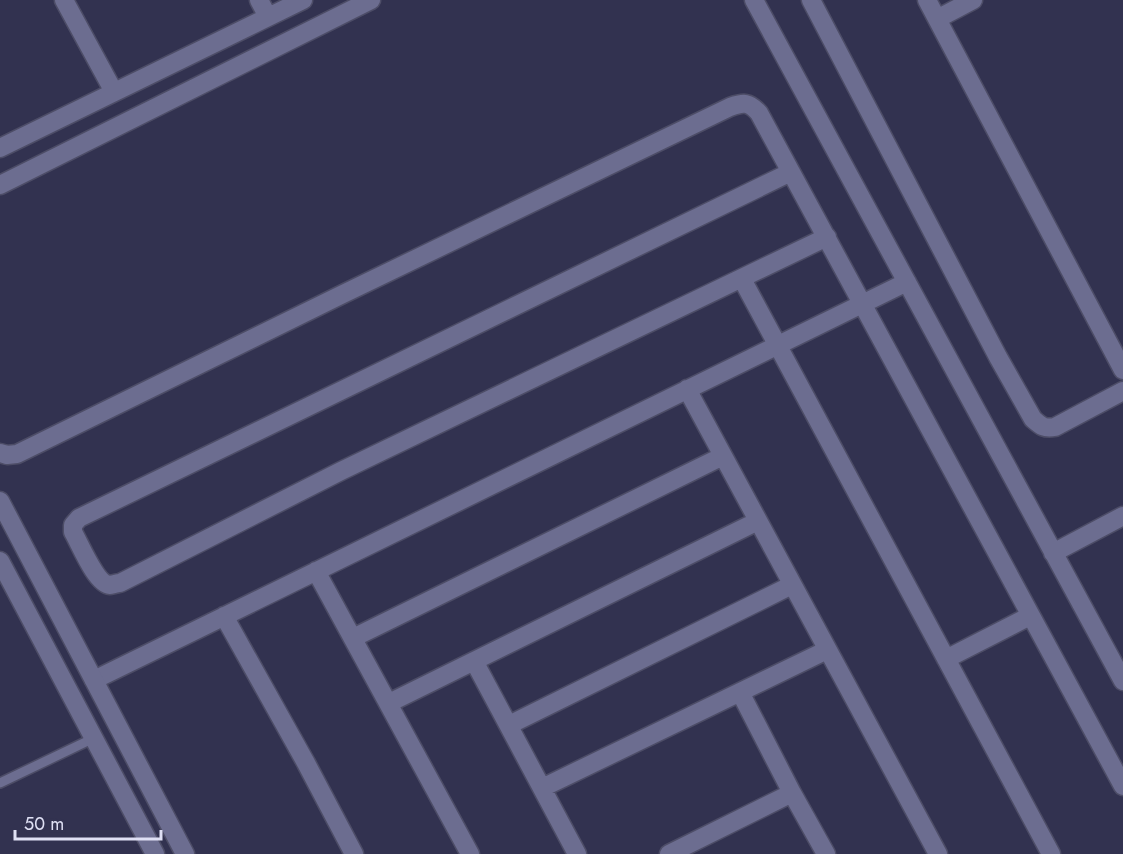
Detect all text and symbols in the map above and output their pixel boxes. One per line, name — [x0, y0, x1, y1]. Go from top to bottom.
scale bar — [15, 803, 160, 841]
text: 50 m — [24, 811, 64, 837]

